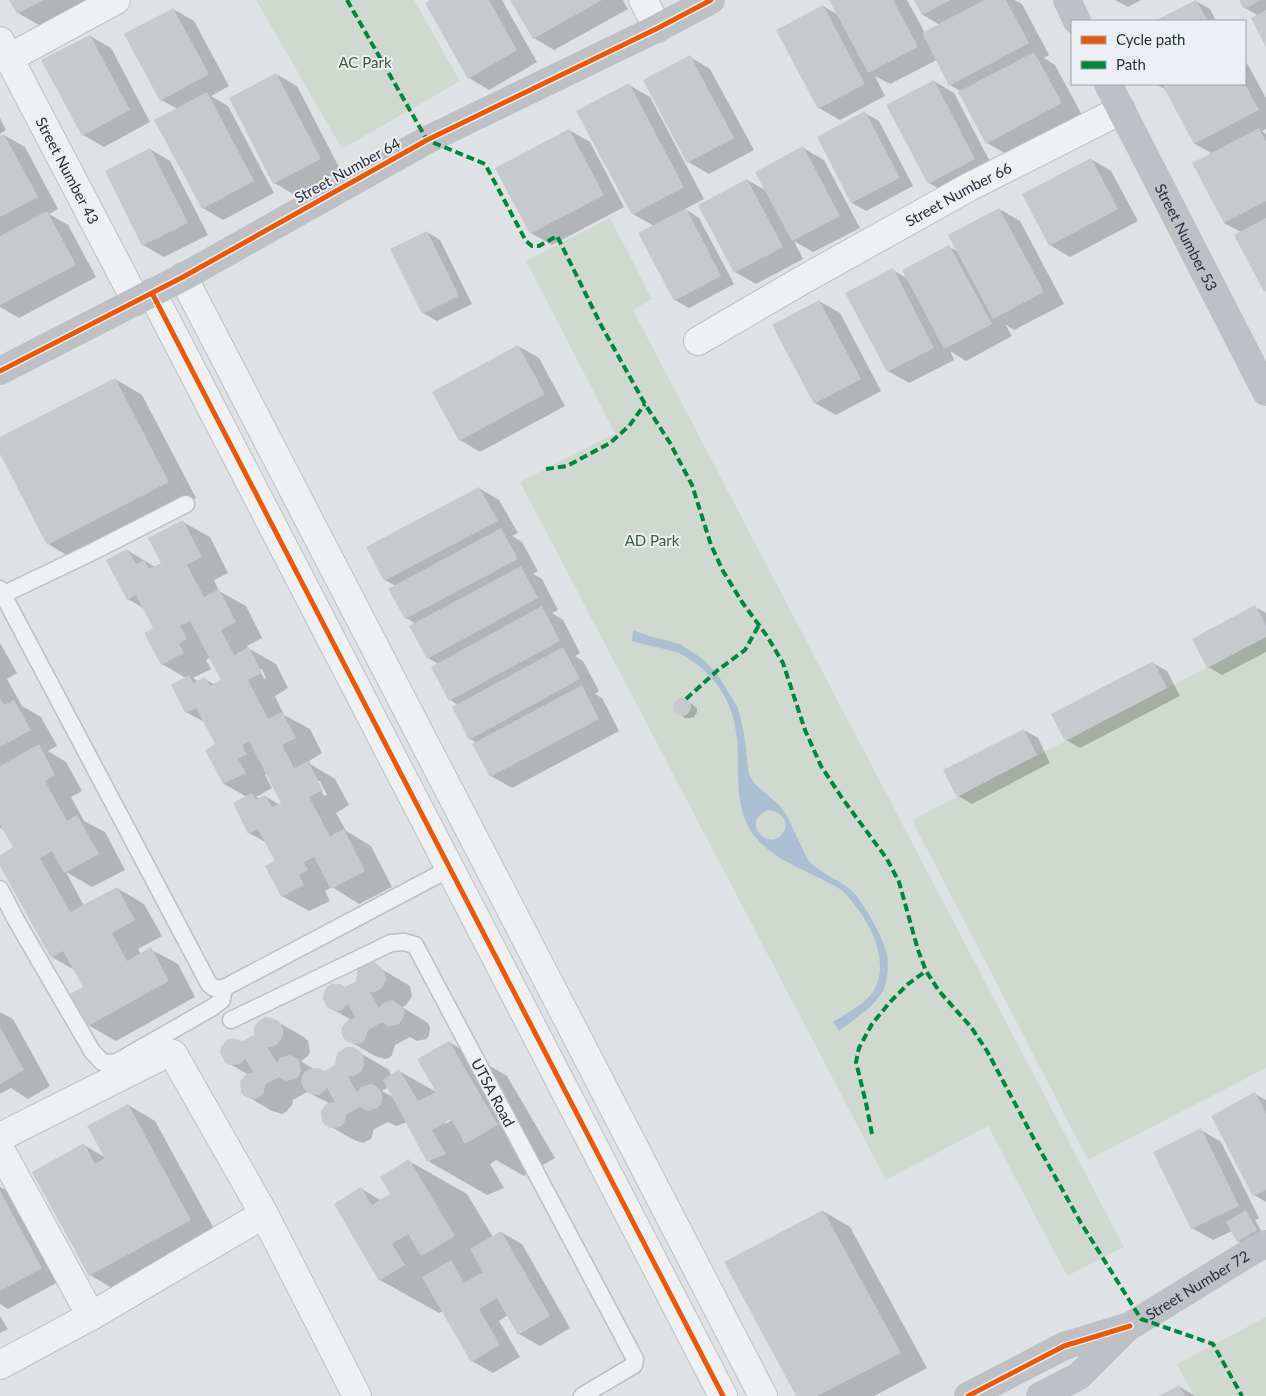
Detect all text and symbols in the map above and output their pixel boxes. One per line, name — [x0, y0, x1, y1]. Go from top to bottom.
legend — [1071, 20, 1246, 85]
text: Cycle path — [1116, 30, 1185, 48]
park label: AC Park — [338, 53, 392, 71]
text: Path — [1116, 55, 1146, 73]
street label: Street Number 43 — [32, 114, 103, 227]
street label: Street Number 64 — [291, 133, 403, 206]
street label: Street Number 66 — [902, 158, 1015, 230]
street label: Street Number 53 — [1152, 180, 1221, 294]
park label: AD Park — [625, 531, 680, 549]
street label: UTSA Road — [468, 1055, 519, 1130]
street label: Street Number 72 — [1142, 1246, 1252, 1323]

